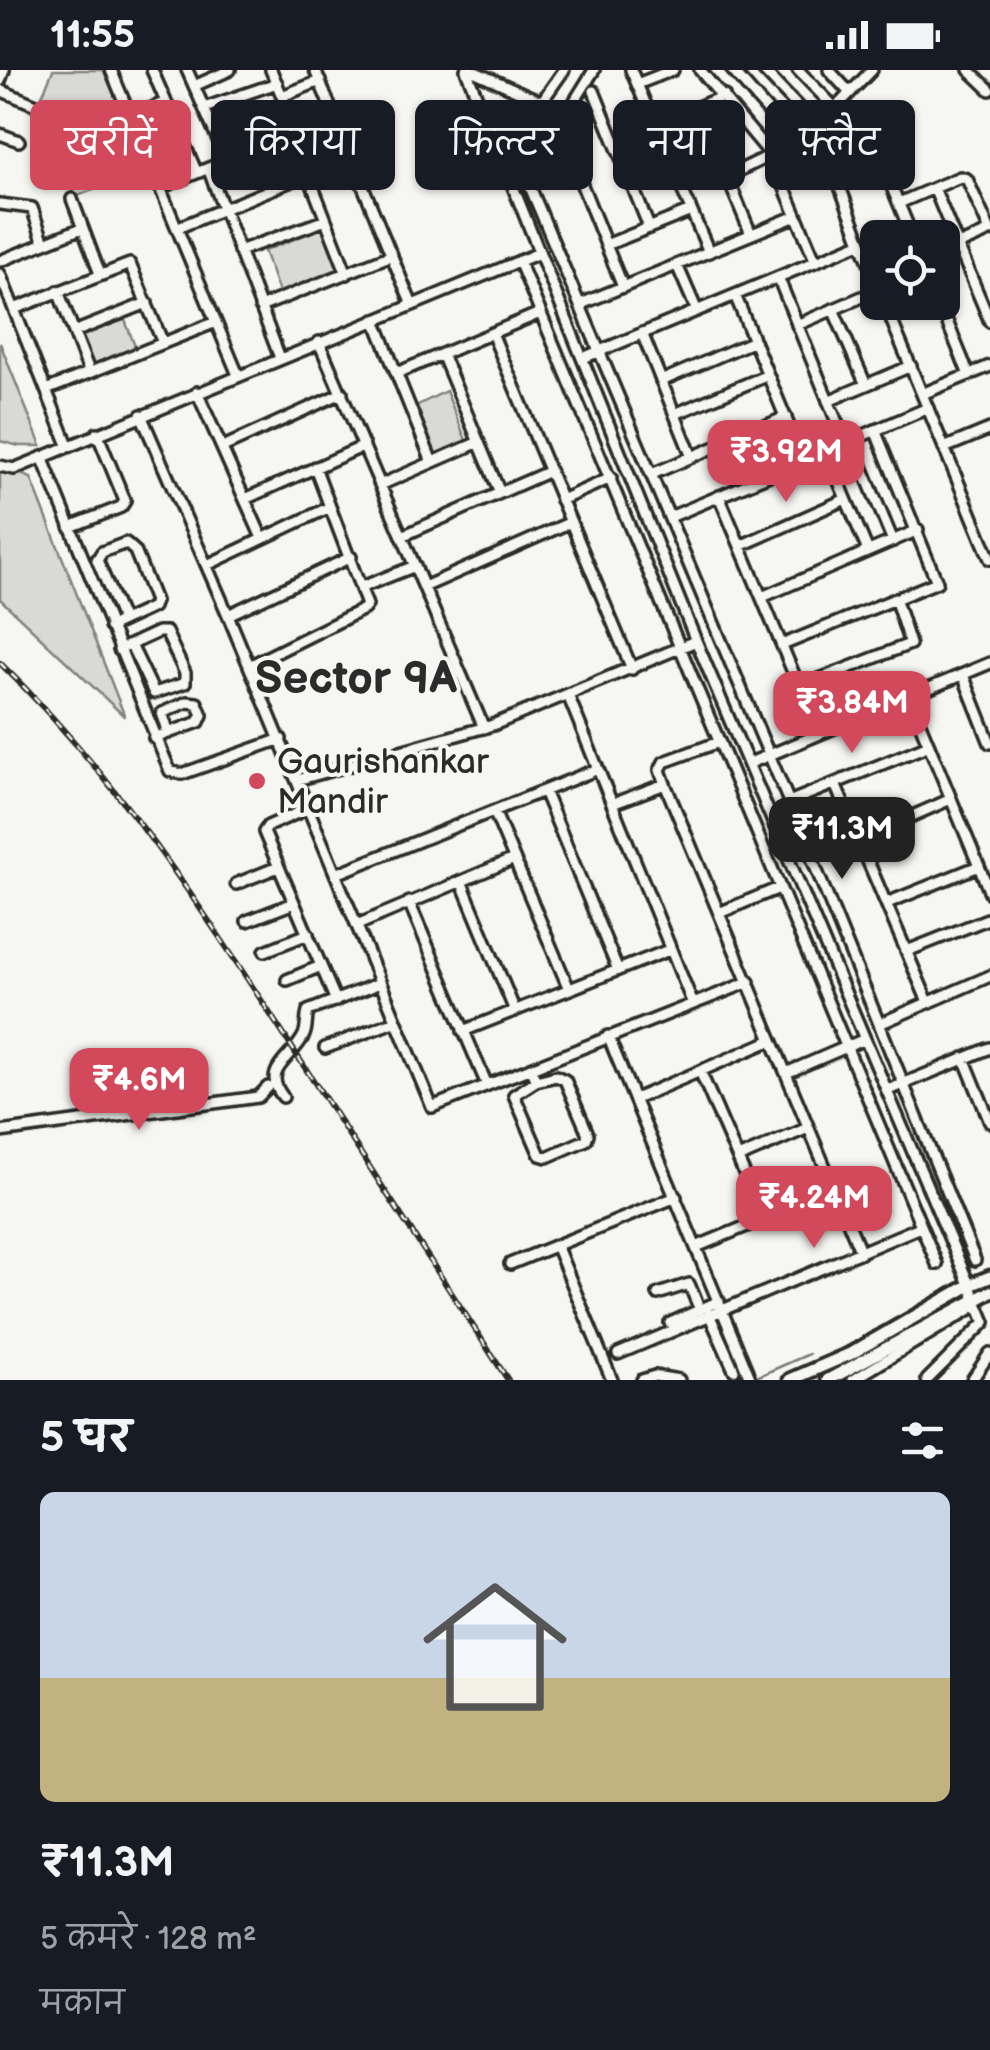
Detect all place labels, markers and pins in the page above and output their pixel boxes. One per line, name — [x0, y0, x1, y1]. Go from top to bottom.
pin: ₹3.92M — [705, 420, 867, 505]
pin: ₹3.84M — [771, 671, 933, 756]
place label: Gaurishankar Mandir — [277, 741, 490, 824]
marker: Gaurishankar Mandir — [246, 770, 268, 792]
pin: ₹11.3M — [761, 797, 923, 882]
pin: ₹4.6M — [69, 1048, 209, 1133]
pin: ₹4.24M — [733, 1166, 895, 1251]

